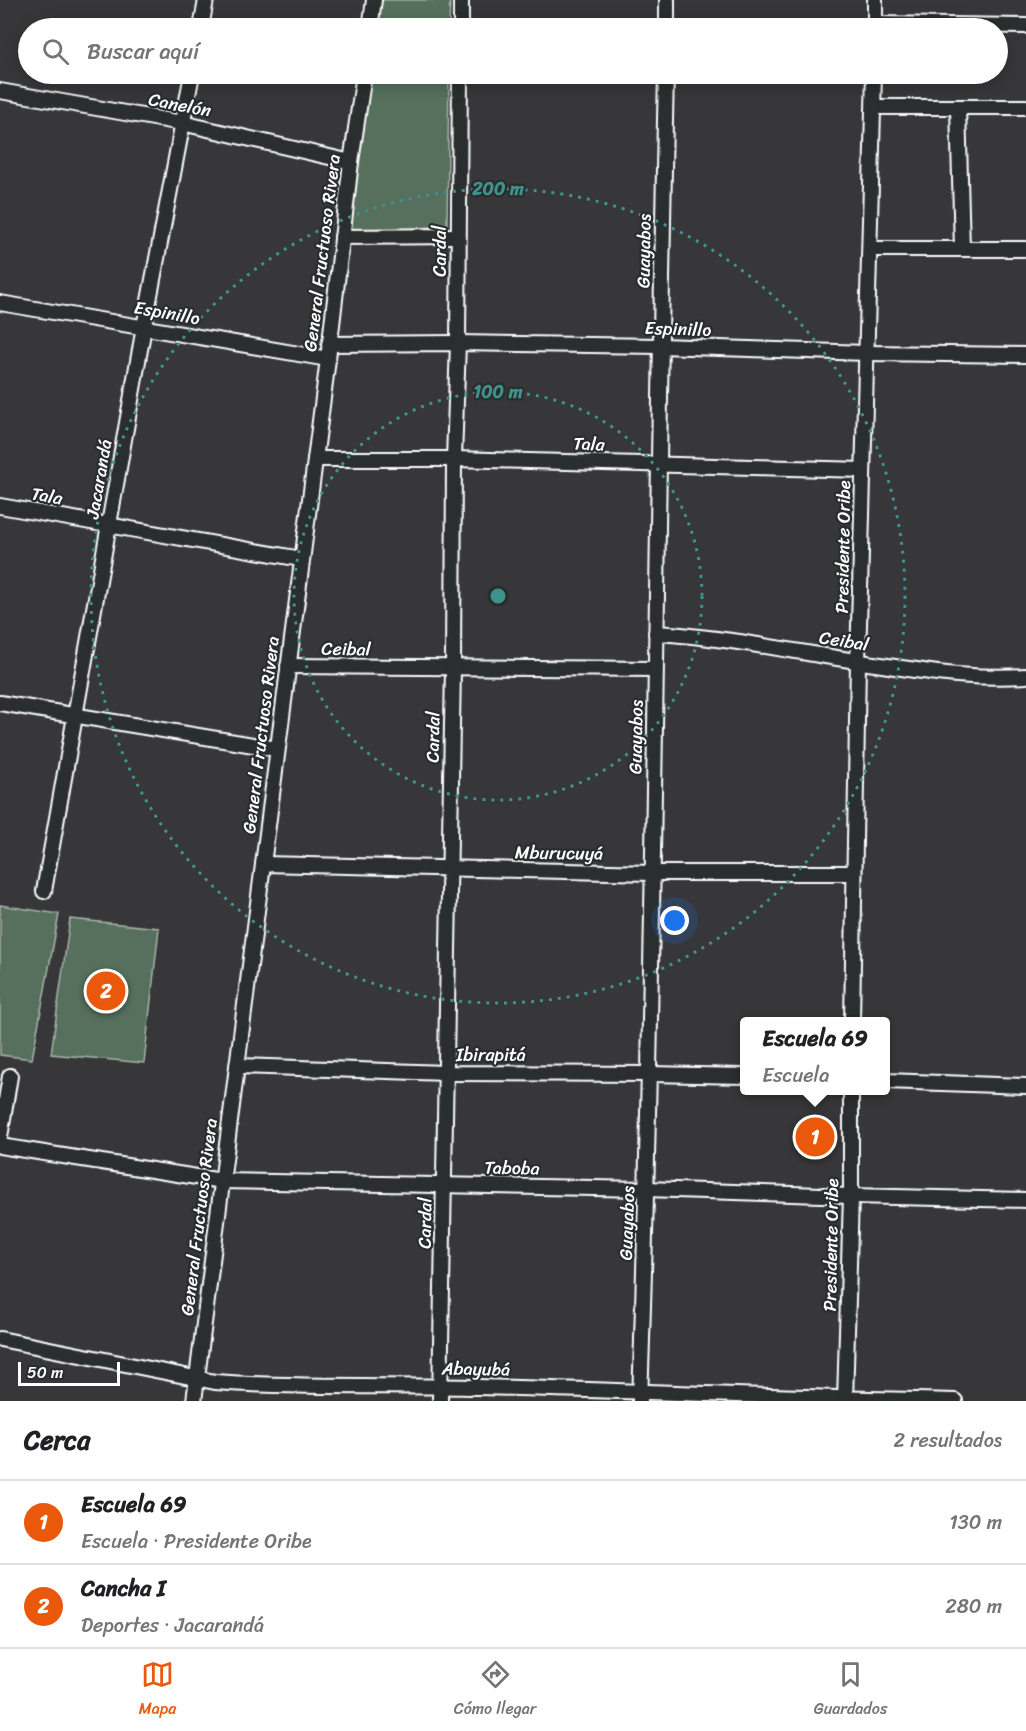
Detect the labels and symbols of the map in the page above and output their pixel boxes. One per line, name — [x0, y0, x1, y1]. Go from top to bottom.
street label: Canelón — [146, 83, 214, 127]
street label: General Fructuoso Rivera — [294, 152, 350, 354]
text: 200 m — [471, 173, 524, 205]
street label: Guayabos — [627, 213, 661, 288]
street label: Cardal — [424, 224, 456, 277]
street label: Espinillo — [131, 291, 203, 335]
street label: Espinillo — [644, 312, 712, 346]
text: 100 m — [474, 376, 523, 408]
street label: Tala — [573, 427, 606, 461]
street label: Jacarandá — [76, 437, 122, 522]
street label: Tala — [29, 477, 66, 515]
street label: Presidente Oribe — [826, 480, 860, 614]
centre of rings — [488, 586, 508, 606]
street label: Ceibal — [817, 621, 872, 661]
street label: Ceibal — [321, 633, 372, 665]
street label: General Fructuoso Rivera — [233, 634, 289, 836]
street label: Guayabos — [619, 699, 653, 774]
street label: Cardal — [417, 710, 449, 763]
street label: Mburucuyá — [515, 836, 603, 870]
your location — [660, 906, 689, 935]
pin: 2 — [86, 968, 126, 1014]
street label: Ibirapitá — [455, 1039, 526, 1071]
pin: 1 — [796, 1114, 834, 1160]
street label: General Fructuoso Rivera — [171, 1116, 227, 1318]
street label: Taboba — [484, 1152, 540, 1184]
street label: Presidente Oribe — [814, 1178, 848, 1312]
street label: Guayabos — [610, 1185, 644, 1261]
street label: Cardal — [409, 1196, 441, 1249]
street label: Abayubá — [441, 1352, 510, 1386]
scale bar — [18, 1359, 120, 1386]

